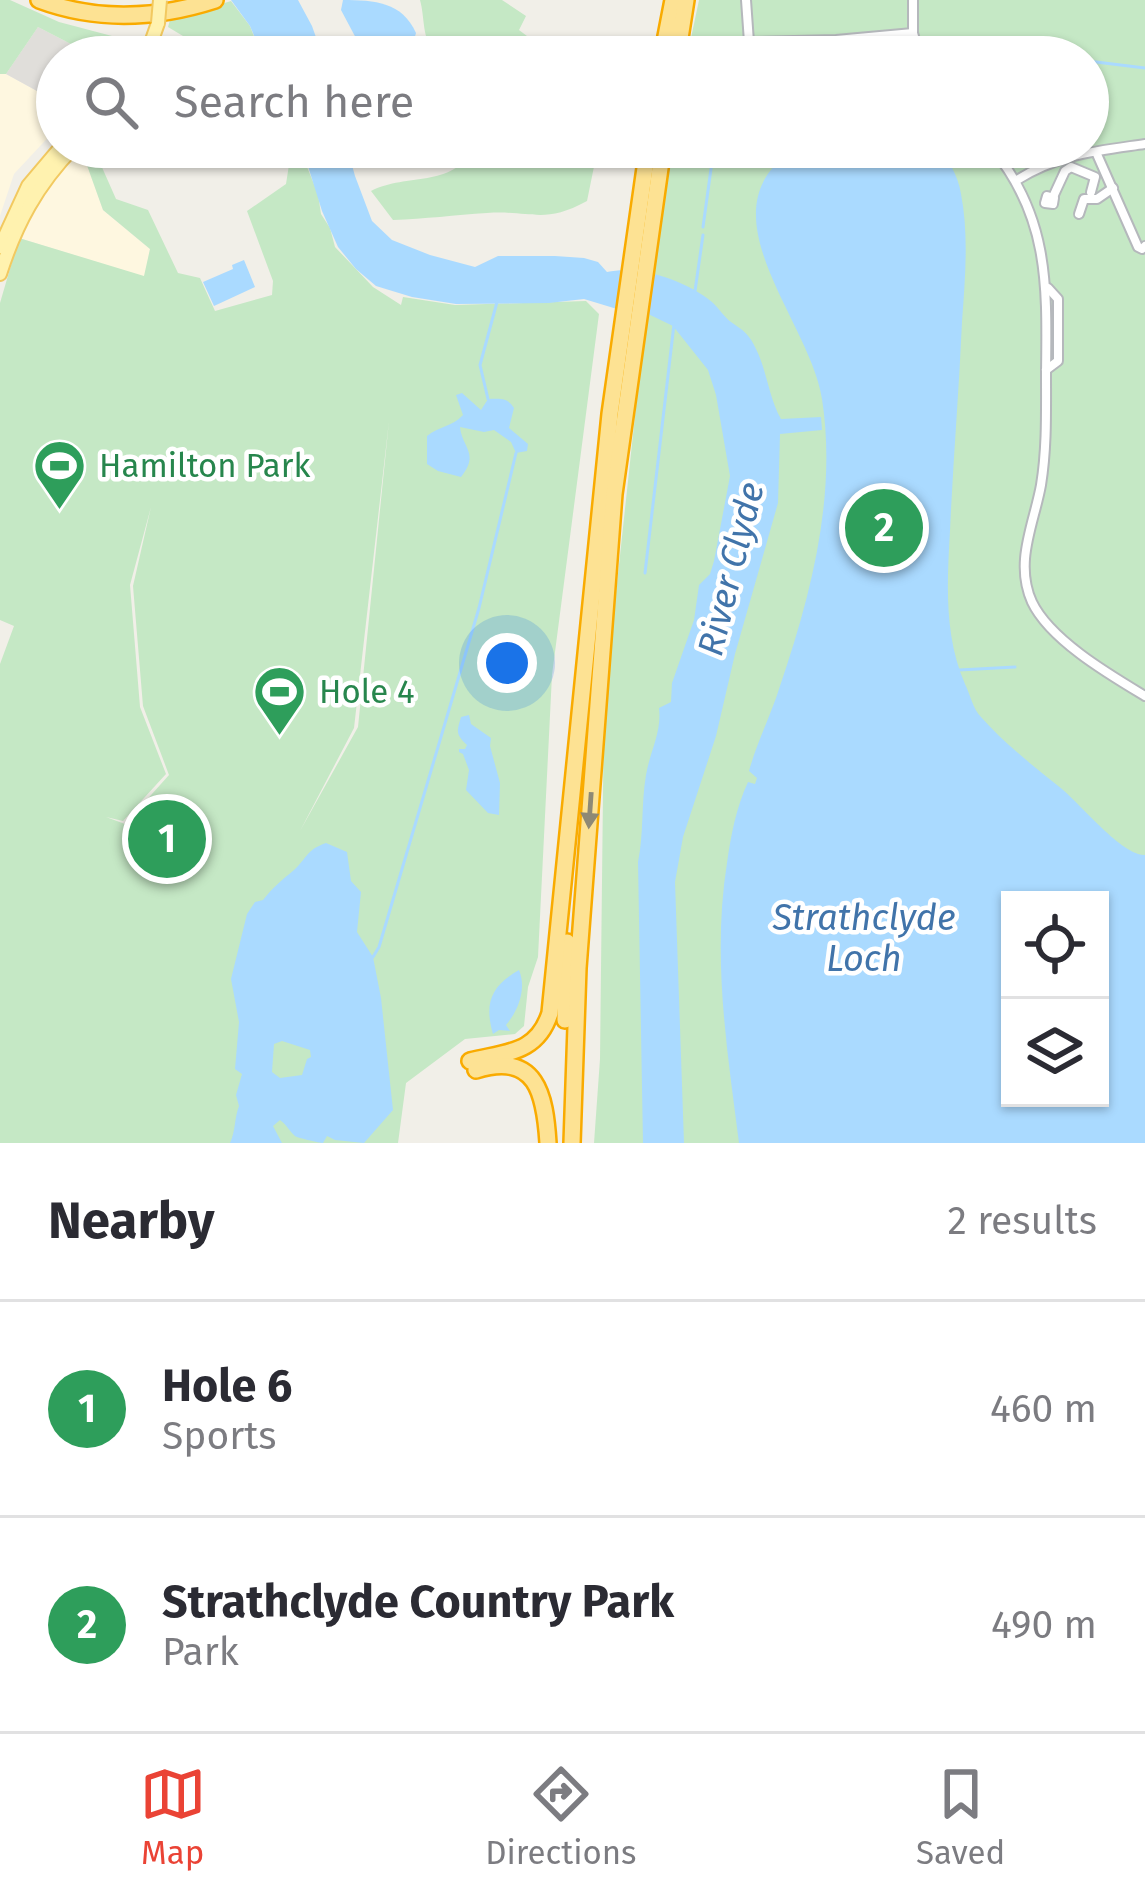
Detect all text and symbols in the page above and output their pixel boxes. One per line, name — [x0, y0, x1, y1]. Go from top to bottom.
search box — [36, 36, 1109, 168]
icon: search — [78, 69, 144, 135]
text: Search here — [174, 75, 414, 129]
sports icon: Hamilton Park — [32, 438, 88, 512]
place label: Hamilton Park — [99, 446, 310, 486]
water label: River Clyde — [688, 478, 774, 660]
pin: 2 — [845, 483, 923, 573]
your location — [477, 633, 537, 693]
sports icon: Hole 4 — [252, 664, 308, 738]
place label: Hole 4 — [319, 672, 415, 712]
one-way arrow — [580, 792, 599, 829]
pin: 1 — [128, 794, 206, 884]
map controls — [1001, 891, 1109, 1107]
button: locate — [1001, 891, 1109, 999]
water label: Strathclyde Loch — [771, 896, 956, 981]
button: layers — [1001, 999, 1109, 1107]
text: Nearby — [48, 1190, 214, 1252]
text: 2 results — [948, 1198, 1097, 1244]
text: Hole 6 — [162, 1359, 292, 1413]
text: 1 — [78, 1386, 96, 1432]
text: 460 m — [990, 1386, 1097, 1432]
text: Sports — [162, 1413, 277, 1459]
text: Strathclyde Country Park — [162, 1575, 674, 1629]
text: 2 — [77, 1602, 97, 1648]
text: 490 m — [991, 1602, 1097, 1648]
text: Park — [162, 1629, 239, 1675]
tab: Map — [140, 1761, 206, 1873]
tab: Directions — [485, 1761, 637, 1873]
tab: Saved — [916, 1761, 1005, 1873]

